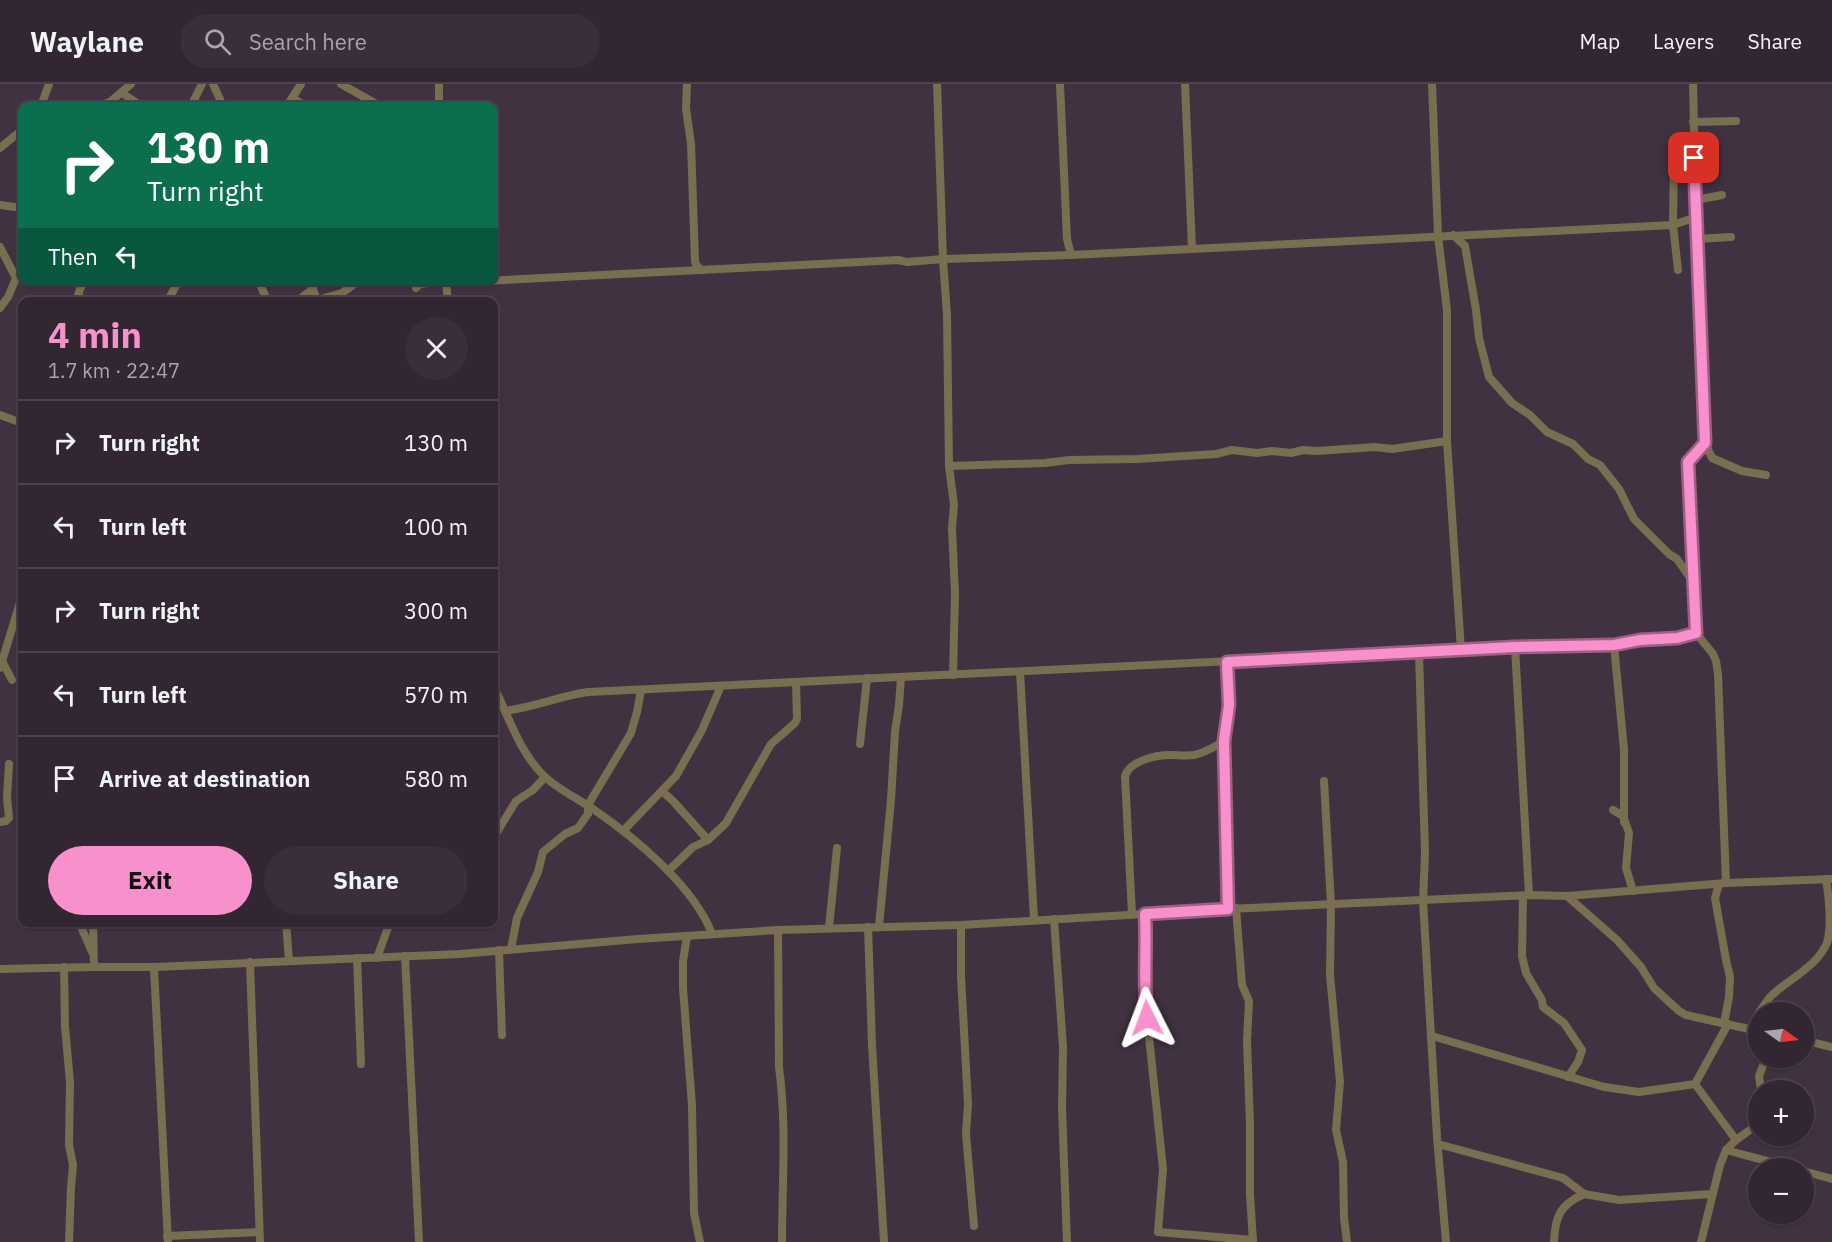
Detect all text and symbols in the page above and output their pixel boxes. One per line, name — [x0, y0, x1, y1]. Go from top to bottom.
search box — [180, 14, 600, 68]
text: Waylane — [30, 23, 144, 60]
icon: search — [201, 25, 234, 58]
text: Search here — [249, 27, 367, 56]
text: Map — [1580, 27, 1620, 55]
text: Layers — [1653, 27, 1715, 55]
text: Share — [1748, 27, 1802, 55]
text: 130 m — [147, 120, 270, 175]
icon: right — [48, 126, 126, 204]
pin — [1668, 132, 1719, 183]
icon: arrive — [1677, 141, 1710, 174]
text: Turn right — [147, 173, 264, 208]
icon: left — [110, 240, 143, 273]
text: Then — [48, 242, 98, 271]
text: 4 min — [48, 311, 142, 358]
button: close — [405, 317, 468, 380]
text: 1.7 km · 22:47 — [48, 357, 180, 384]
icon: right — [48, 426, 81, 459]
text: Turn right — [99, 428, 200, 457]
text: 130 m — [404, 428, 468, 457]
icon: left — [48, 510, 81, 543]
text: Turn left — [99, 512, 187, 541]
text: 100 m — [404, 512, 468, 541]
icon: right — [48, 594, 81, 627]
text: Turn right — [99, 596, 200, 625]
text: 300 m — [404, 596, 468, 625]
icon: left — [48, 678, 81, 711]
text: Turn left — [99, 680, 187, 709]
text: 570 m — [404, 680, 468, 709]
icon: arrive — [48, 762, 81, 795]
text: Arrive at destination — [99, 764, 310, 793]
text: 580 m — [404, 764, 468, 793]
button: Exit — [48, 846, 252, 915]
button: Share — [264, 846, 468, 915]
position arrow — [1115, 986, 1179, 1050]
north arrow — [1748, 1002, 1814, 1068]
map controls — [1748, 1002, 1814, 1224]
button: + — [1748, 1080, 1814, 1146]
button: − — [1748, 1158, 1814, 1224]

